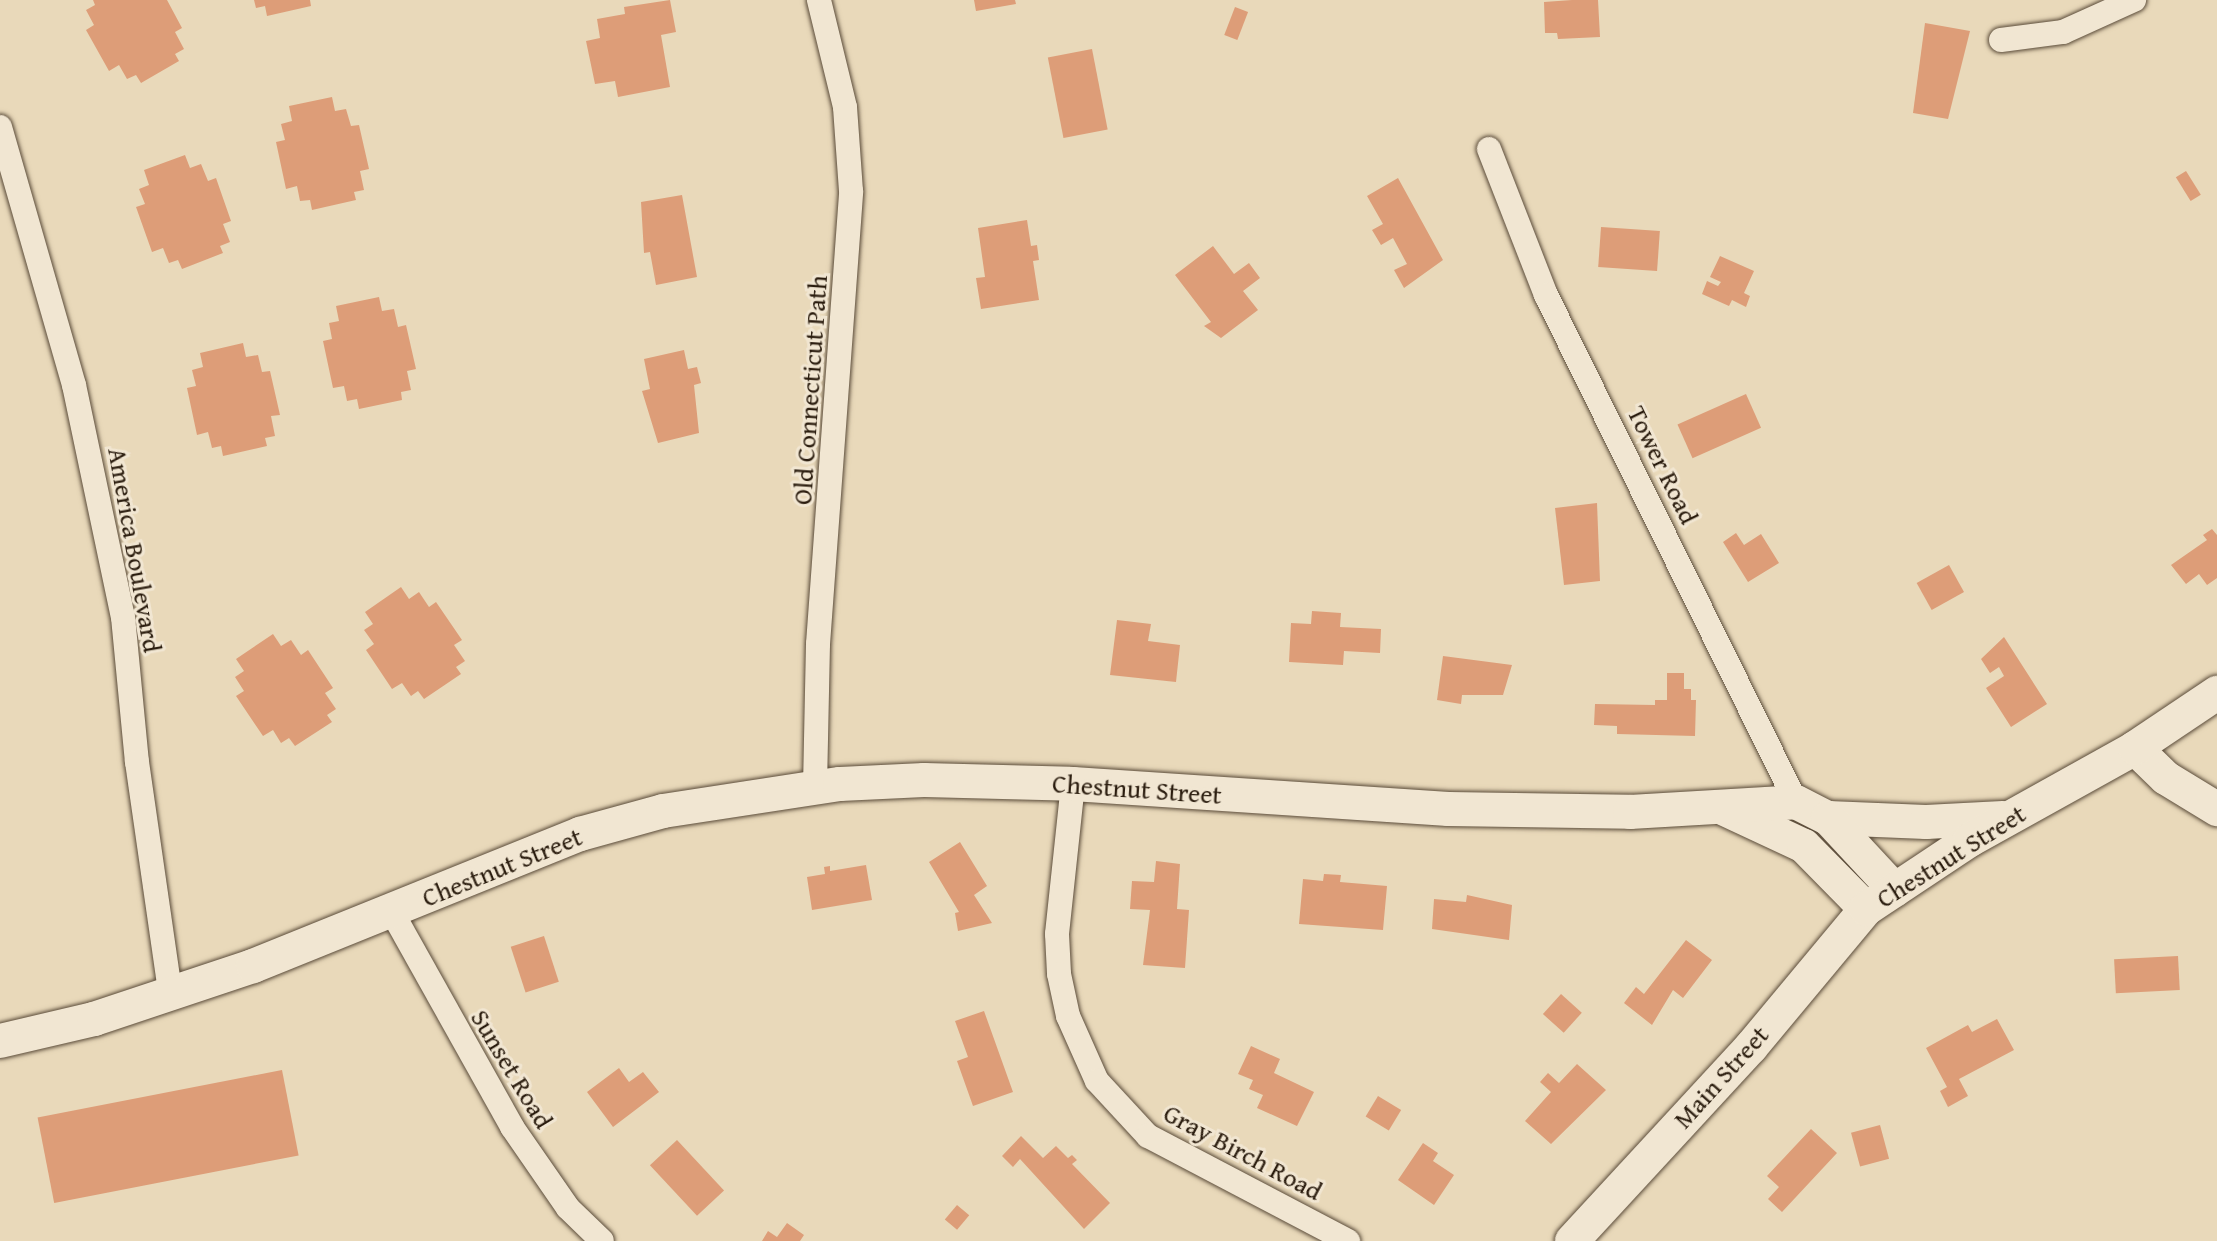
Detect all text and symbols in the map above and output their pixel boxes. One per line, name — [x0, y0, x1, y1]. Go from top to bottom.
street label: Old Connecticut Path — [786, 274, 834, 506]
street label: Tower Road — [1621, 401, 1705, 529]
street label: America Boulevard — [102, 445, 168, 655]
street label: Chestnut Street — [1051, 768, 1223, 810]
street label: Chestnut Street — [1871, 798, 2031, 914]
street label: Chestnut Street — [417, 821, 587, 913]
street label: Sunset Road — [464, 1004, 560, 1134]
street label: Main Street — [1667, 1019, 1775, 1135]
street label: Gray Birch Road — [1158, 1097, 1328, 1207]

